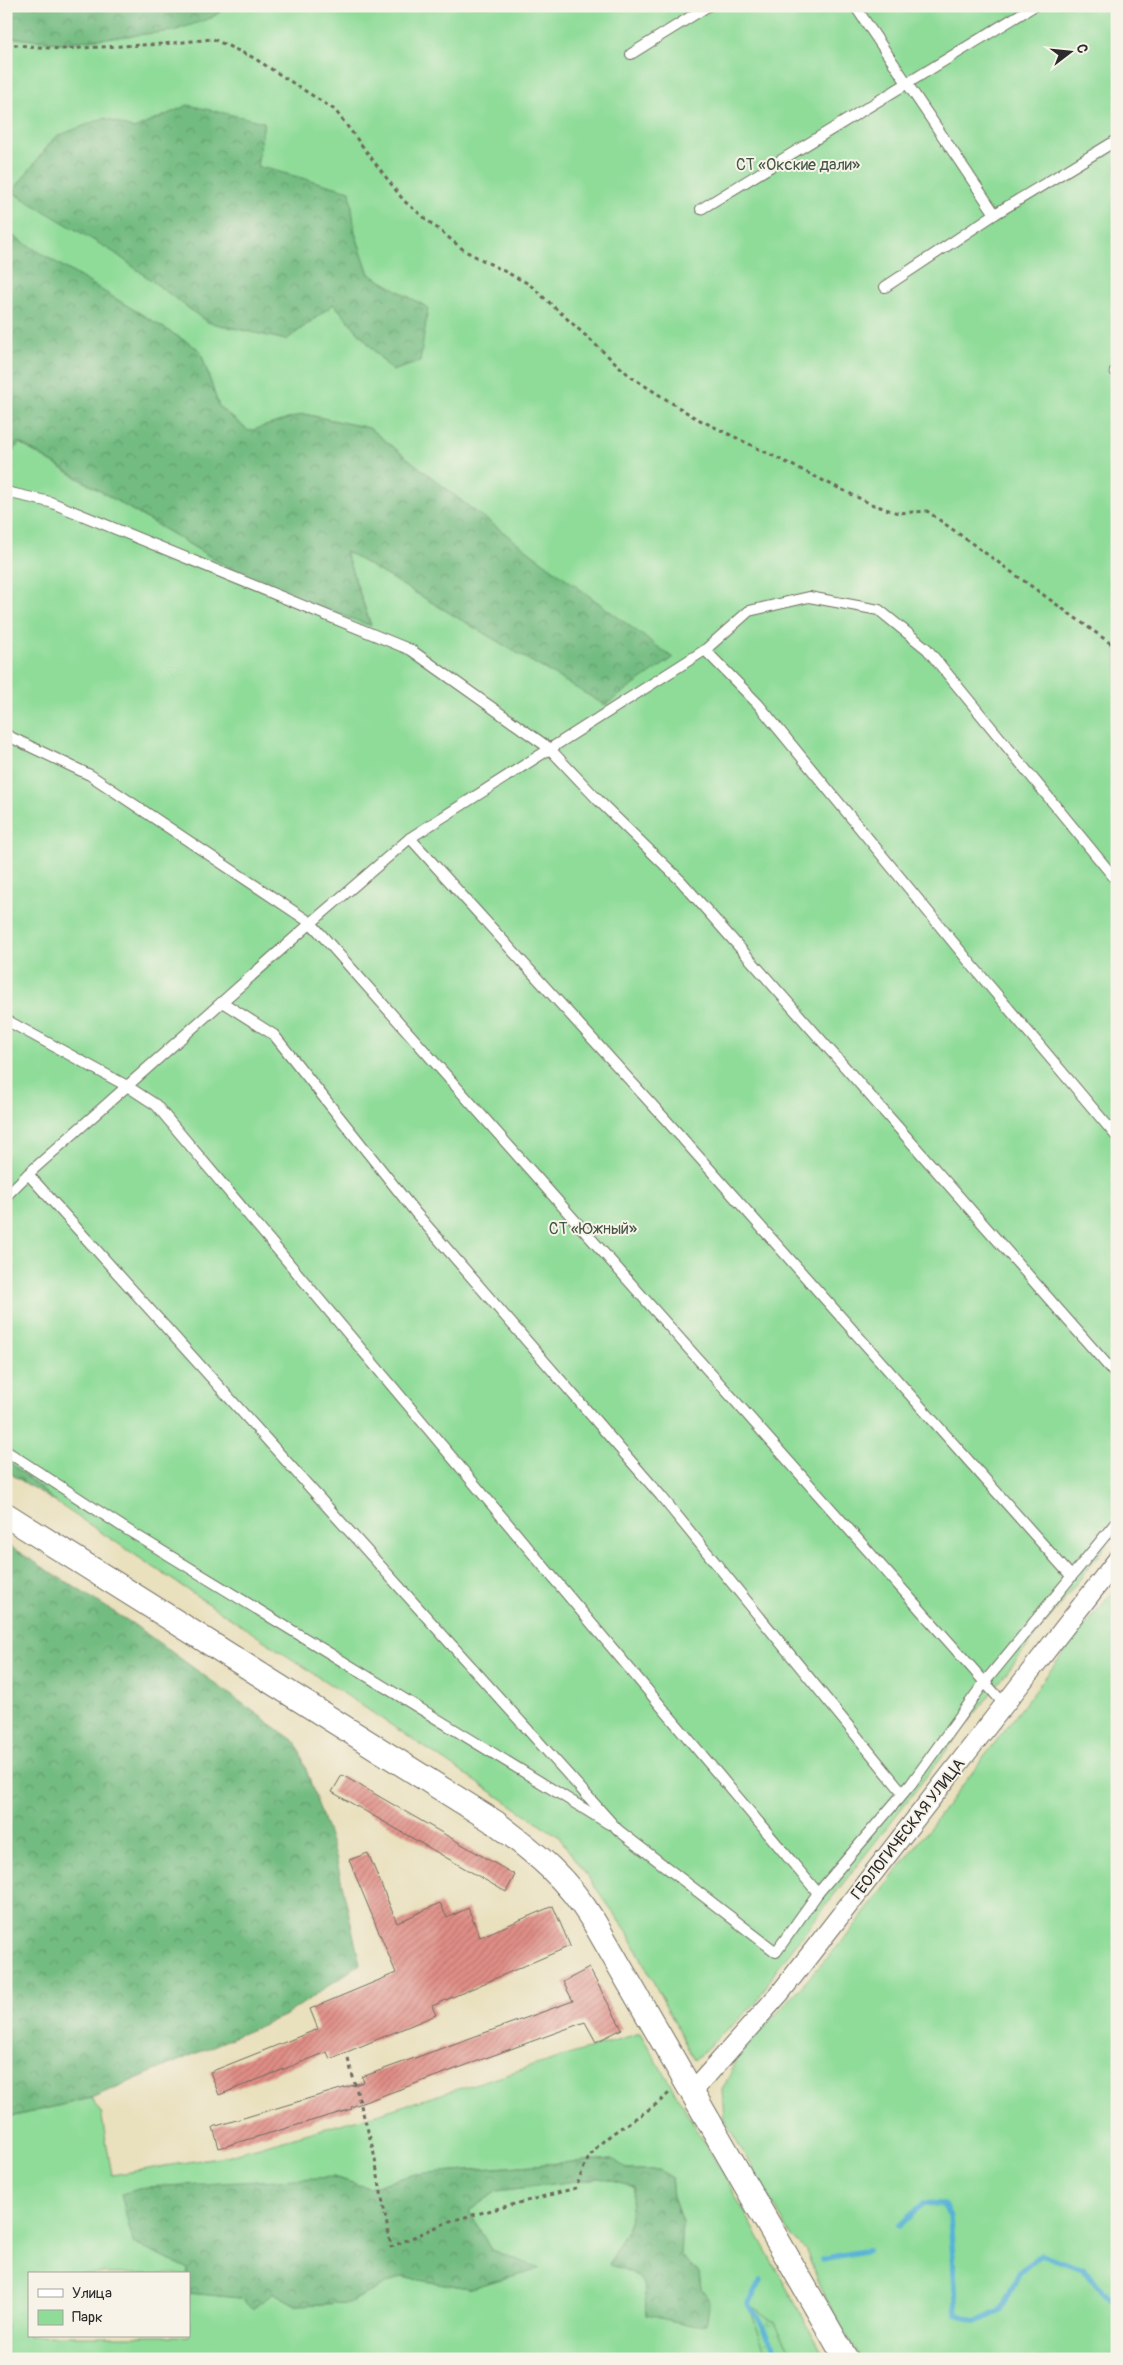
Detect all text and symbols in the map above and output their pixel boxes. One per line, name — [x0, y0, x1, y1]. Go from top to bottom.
north arrow — [1046, 28, 1096, 78]
text: С — [1073, 42, 1091, 55]
park label: СТ «Окские дали» — [736, 155, 860, 175]
park label: СТ «Южный» — [549, 1219, 637, 1239]
street label: ГЕОЛОГИЧЕСКАЯ УЛИЦА — [847, 1754, 969, 1904]
legend — [28, 2272, 190, 2338]
text: Улица — [72, 2284, 112, 2303]
text: Парк — [72, 2308, 103, 2327]

